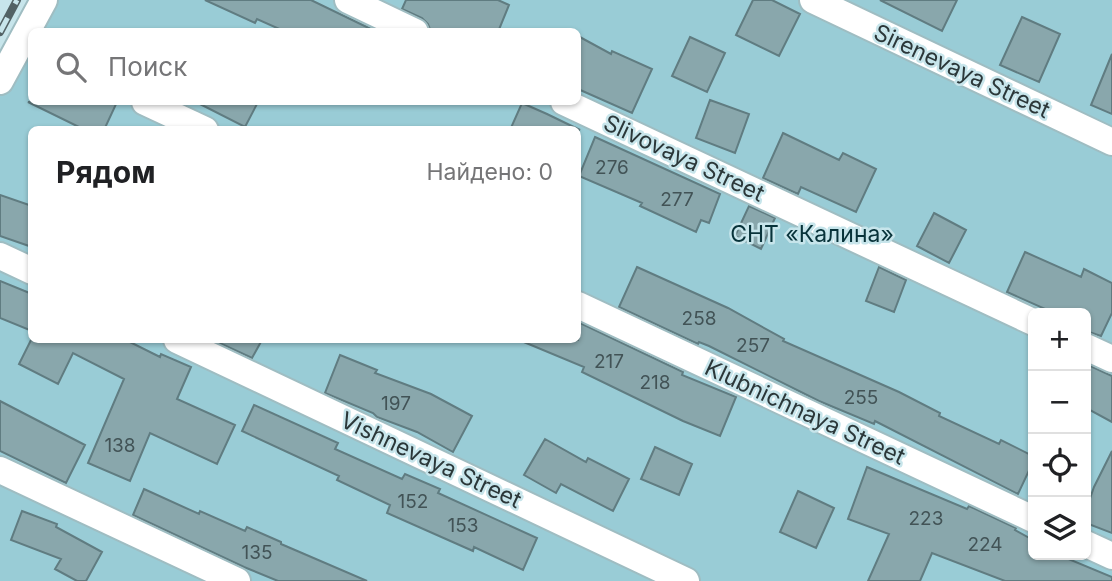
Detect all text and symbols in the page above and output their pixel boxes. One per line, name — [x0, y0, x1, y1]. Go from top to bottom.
street label: Sirenevaya Street — [870, 18, 1055, 124]
search box — [28, 28, 581, 105]
icon: search — [52, 48, 90, 86]
text: Поиск — [108, 51, 187, 82]
street label: Slivovaya Street — [599, 108, 769, 208]
text: Рядом — [56, 154, 156, 190]
house number: 276 — [595, 156, 629, 179]
text: Найдено: 0 — [427, 158, 553, 186]
house number: 277 — [660, 188, 694, 211]
park label: СНТ «Калина» — [730, 220, 894, 248]
house number: 258 — [682, 307, 716, 330]
map controls — [1028, 308, 1091, 560]
button: + — [1028, 308, 1091, 371]
house number: 257 — [736, 334, 770, 357]
house number: 217 — [594, 350, 624, 373]
street label: Klubnichnaya Street — [700, 353, 910, 471]
house number: 218 — [639, 371, 671, 394]
button: − — [1028, 371, 1091, 434]
house number: 255 — [844, 386, 878, 409]
house number: 197 — [381, 392, 411, 415]
street label: Vishnevaya Street — [336, 406, 526, 514]
house number: 138 — [104, 434, 136, 457]
button: locate — [1028, 434, 1091, 497]
house number: 152 — [398, 490, 428, 513]
button: layers — [1028, 497, 1091, 560]
house number: 223 — [909, 507, 943, 530]
house number: 153 — [447, 514, 479, 537]
house number: 224 — [967, 533, 1003, 556]
house number: 135 — [241, 541, 273, 564]

